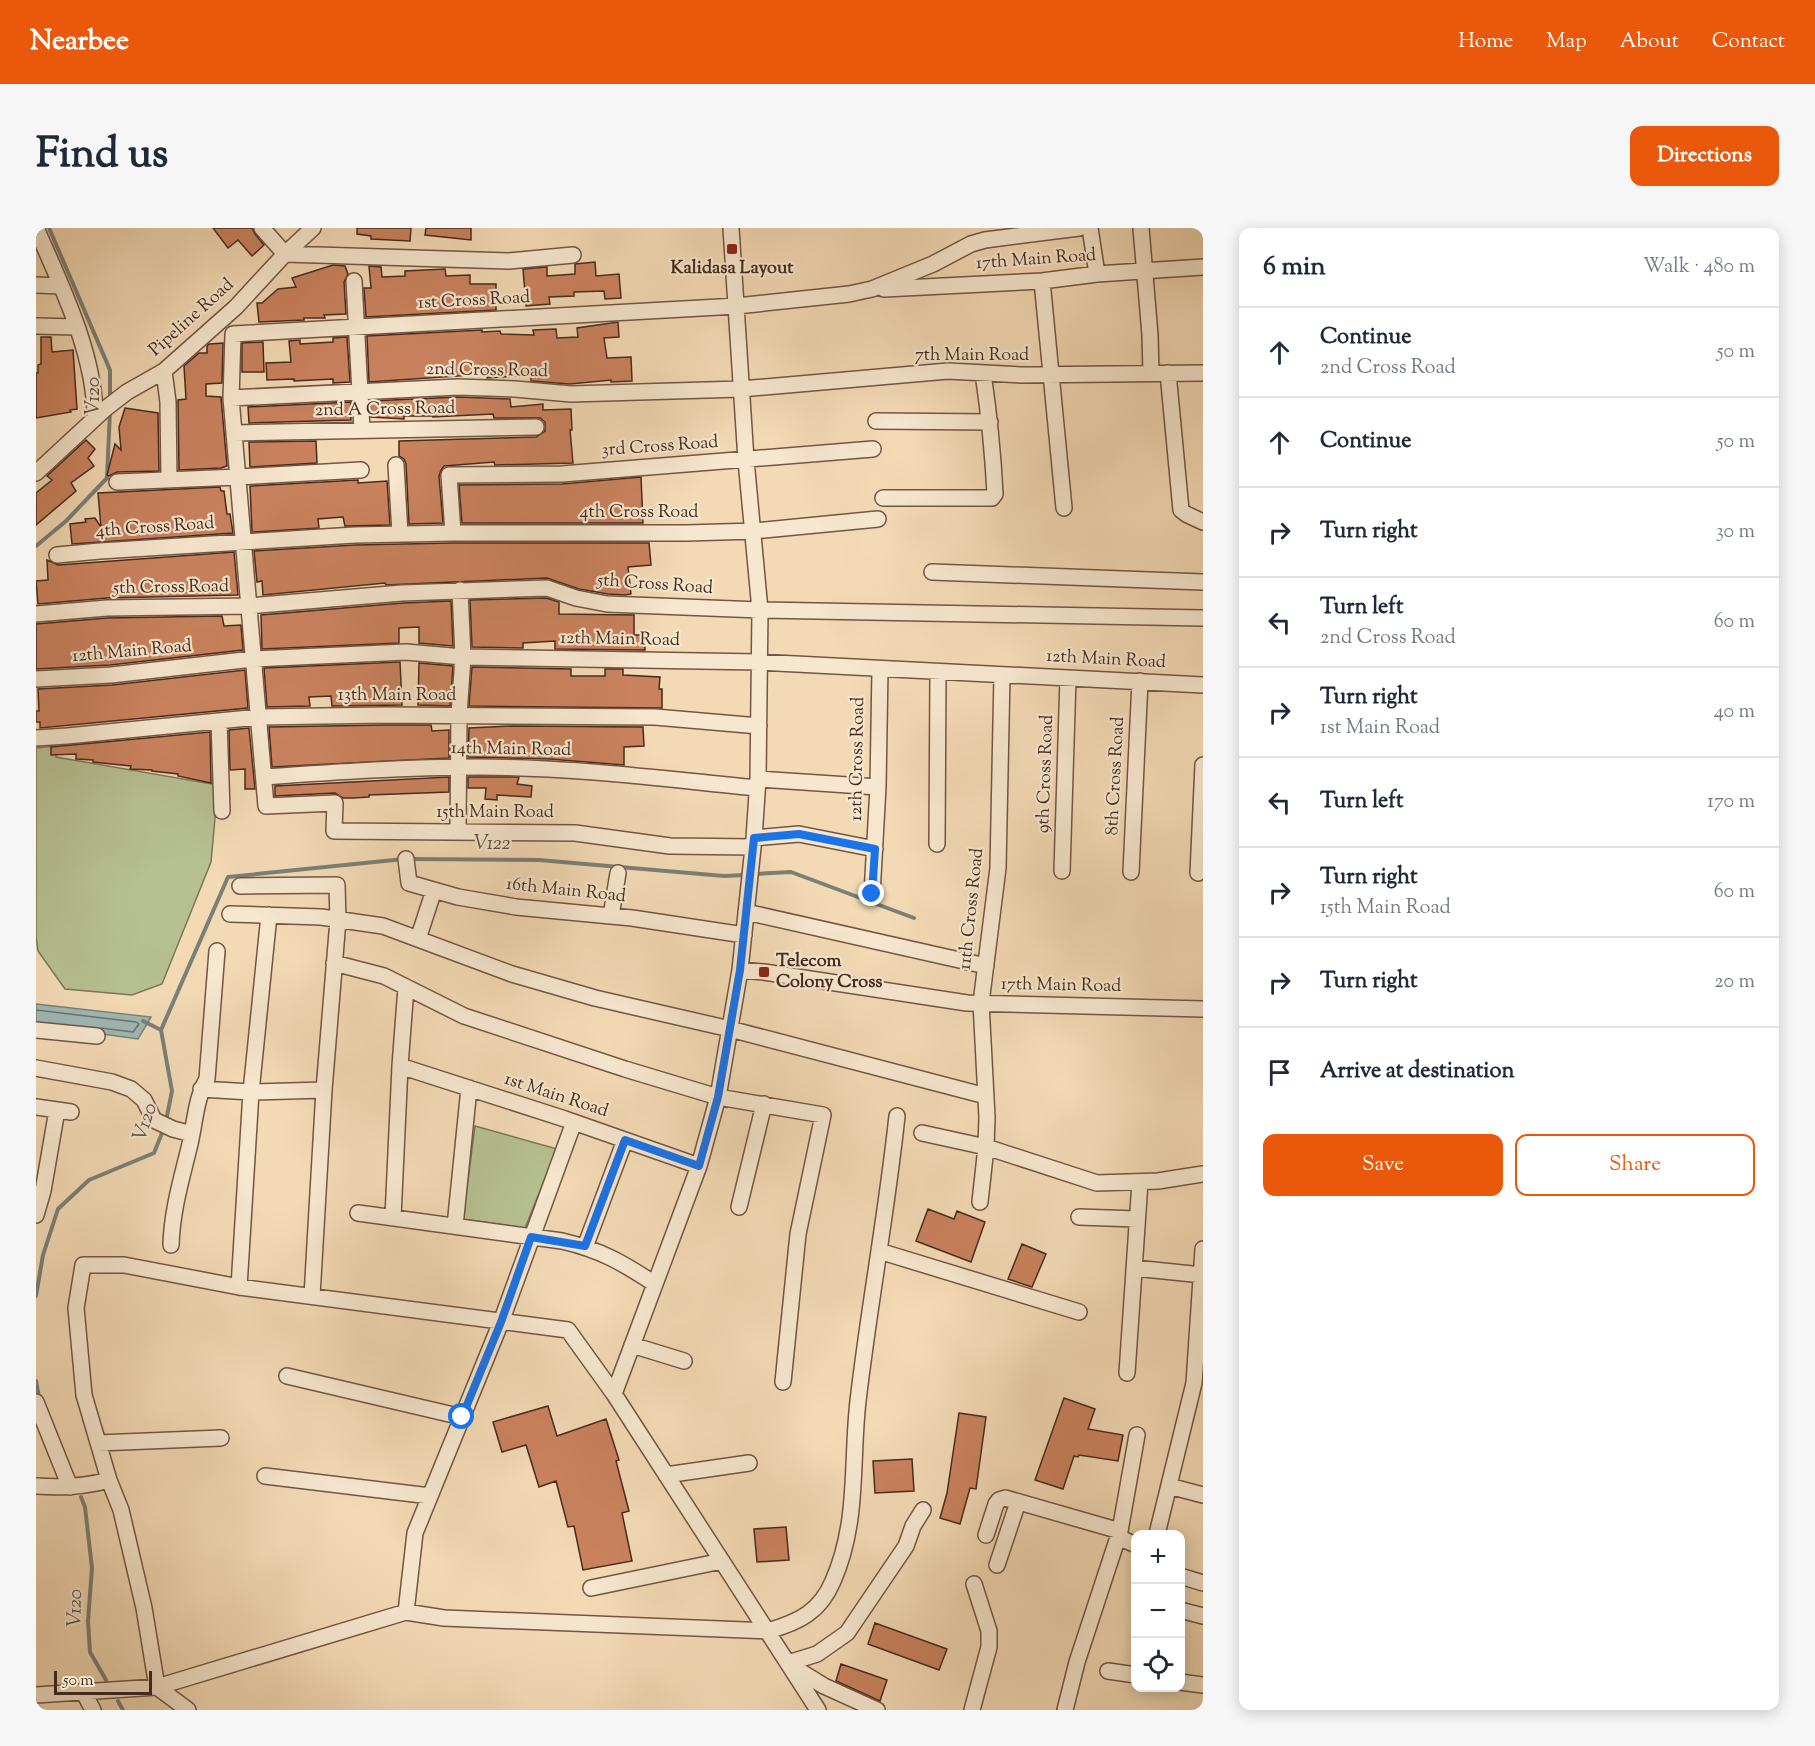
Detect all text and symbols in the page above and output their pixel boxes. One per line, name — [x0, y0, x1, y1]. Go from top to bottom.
text: Nearbee — [30, 22, 129, 62]
text: Home — [1458, 27, 1513, 57]
text: Map — [1546, 27, 1587, 57]
text: About — [1620, 27, 1679, 57]
text: Contact — [1712, 27, 1785, 57]
text: Find us — [36, 126, 168, 186]
button: Directions — [1630, 126, 1779, 186]
marker: Kalidasa Layout — [725, 242, 739, 256]
street label: 17th Main Road — [975, 243, 1097, 277]
text: 6 min — [1263, 249, 1326, 286]
text: Walk · 480 m — [1643, 253, 1755, 282]
place label: Kalidasa Layout — [671, 256, 794, 282]
street label: Pipeline Road — [144, 273, 240, 363]
street label: 1st Cross Road — [417, 285, 531, 317]
text: Continue — [1320, 322, 1411, 354]
icon: ahead — [1263, 336, 1296, 369]
text: 50 m — [1717, 338, 1755, 367]
street label: 7th Main Road — [915, 343, 1029, 369]
text: 2nd Cross Road — [1320, 354, 1456, 383]
street label: 2nd Cross Road — [426, 357, 548, 385]
water label: V120 — [80, 377, 109, 415]
street label: 2nd A Cross Road — [314, 396, 456, 424]
icon: ahead — [1263, 426, 1296, 459]
text: Continue — [1320, 426, 1411, 458]
text: 50 m — [1717, 428, 1755, 457]
street label: 3rd Cross Road — [601, 430, 719, 464]
street label: 4th Cross Road — [580, 500, 698, 526]
street label: 4th Cross Road — [95, 511, 215, 545]
icon: right — [1263, 516, 1296, 549]
text: Turn right — [1320, 516, 1417, 548]
text: 30 m — [1716, 518, 1755, 547]
street label: 5th Cross Road — [595, 568, 714, 602]
street label: 5th Cross Road — [112, 574, 229, 602]
text: Turn left — [1320, 592, 1403, 624]
icon: left — [1263, 606, 1296, 639]
text: 60 m — [1714, 608, 1755, 637]
text: 2nd Cross Road — [1320, 624, 1456, 653]
street label: 12th Main Road — [560, 626, 680, 654]
street label: 12th Main Road — [71, 634, 193, 670]
street label: 12th Main Road — [1045, 644, 1167, 676]
text: Turn right — [1320, 682, 1417, 714]
street label: 13th Main Road — [338, 683, 456, 709]
icon: right — [1263, 696, 1296, 729]
street label: 12th Cross Road — [844, 697, 872, 821]
text: 40 m — [1714, 698, 1755, 727]
street label: 9th Cross Road — [1031, 714, 1061, 834]
text: 1st Main Road — [1320, 714, 1440, 743]
street label: 8th Cross Road — [1100, 716, 1132, 836]
street label: 14th Main Road — [451, 736, 571, 764]
icon: left — [1263, 786, 1296, 819]
text: Turn left — [1320, 786, 1403, 818]
text: 170 m — [1707, 788, 1755, 817]
street label: 15th Main Road — [436, 800, 554, 826]
water label: V122 — [474, 830, 510, 859]
street label: 11th Cross Road — [953, 847, 991, 971]
text: Turn right — [1320, 862, 1417, 894]
street label: 16th Main Road — [505, 872, 627, 910]
icon: right — [1263, 876, 1296, 909]
text: 60 m — [1714, 878, 1755, 907]
route end — [858, 880, 884, 906]
text: 15th Main Road — [1320, 894, 1451, 923]
place label: Telecom Colony Cross — [776, 949, 882, 996]
marker: Telecom Colony Cross — [757, 965, 771, 979]
icon: right — [1263, 966, 1296, 999]
text: Turn right — [1320, 966, 1417, 998]
text: 20 m — [1714, 968, 1755, 997]
street label: 17th Main Road — [1000, 972, 1122, 1000]
icon: arrive — [1263, 1056, 1296, 1089]
text: Arrive at destination — [1320, 1056, 1515, 1088]
street label: 1st Main Road — [501, 1067, 611, 1125]
water label: V120 — [126, 1099, 166, 1145]
button: Save — [1263, 1134, 1503, 1196]
button: Share — [1515, 1134, 1755, 1196]
route start — [448, 1403, 474, 1429]
map controls — [1131, 1530, 1185, 1692]
button: + — [1131, 1530, 1185, 1584]
button: − — [1131, 1584, 1185, 1638]
water label: V120 — [61, 1589, 91, 1627]
button: locate — [1131, 1638, 1185, 1692]
scale bar — [54, 1668, 152, 1696]
text: 50 m — [63, 1670, 94, 1693]

